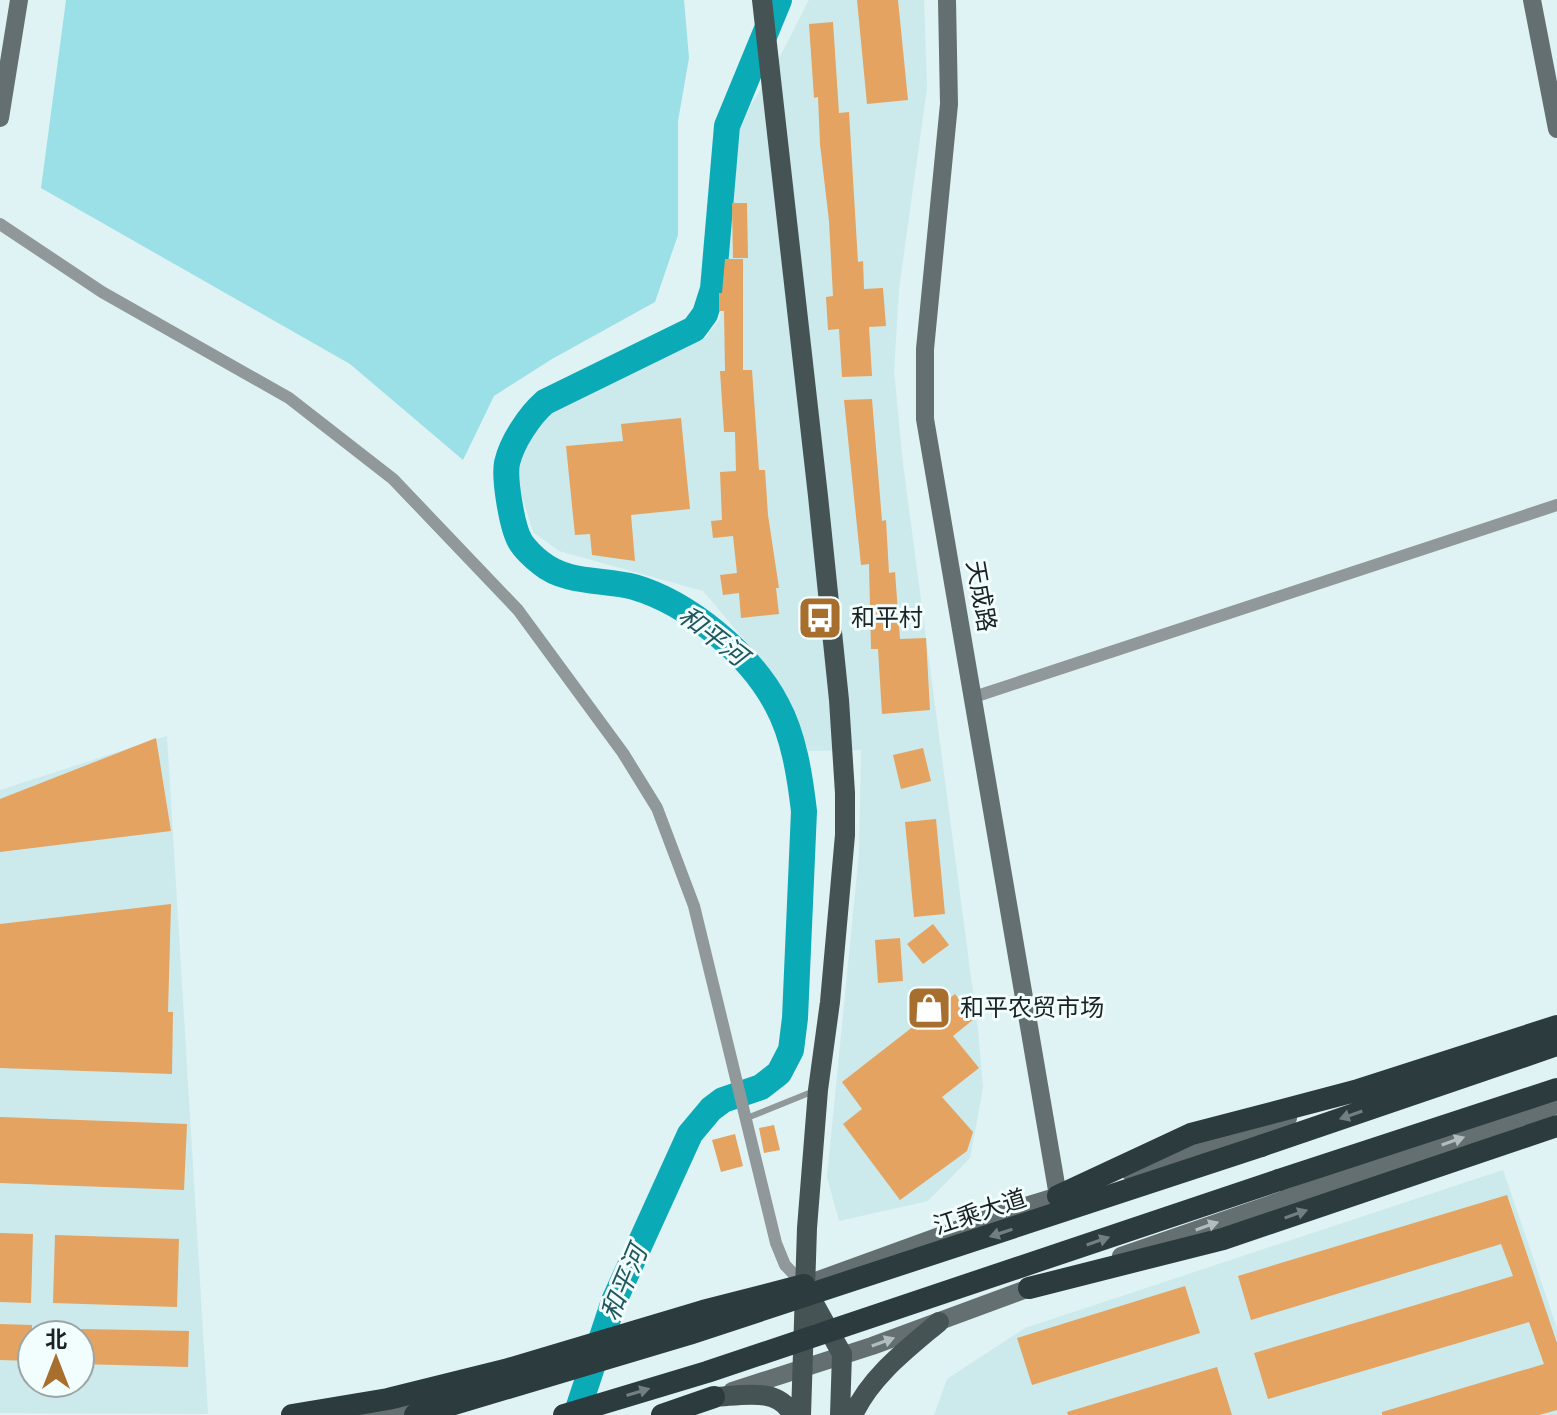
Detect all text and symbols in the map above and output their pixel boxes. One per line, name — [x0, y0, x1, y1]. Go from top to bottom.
street label: 天成路 — [962, 558, 1001, 634]
bus stop icon: 和平村 — [796, 594, 844, 642]
water label: 和平河 — [673, 600, 757, 675]
place label: 和平村 — [851, 604, 923, 631]
shop icon: 和平农贸市场 — [905, 984, 953, 1032]
place label: 和平农贸市场 — [960, 994, 1104, 1021]
one-way arrow — [1338, 1110, 1362, 1122]
one-way arrow — [1441, 1134, 1465, 1146]
street label: 江乘大道 — [930, 1184, 1030, 1239]
one-way arrow — [1284, 1207, 1308, 1219]
one-way arrow — [1195, 1219, 1219, 1231]
one-way arrow — [988, 1227, 1012, 1239]
one-way arrow — [1086, 1234, 1110, 1246]
water label: 和平河 — [595, 1237, 655, 1325]
north arrow — [16, 1319, 96, 1399]
text: 北 — [45, 1327, 67, 1352]
one-way arrow — [872, 1335, 896, 1348]
one-way arrow — [627, 1386, 651, 1398]

